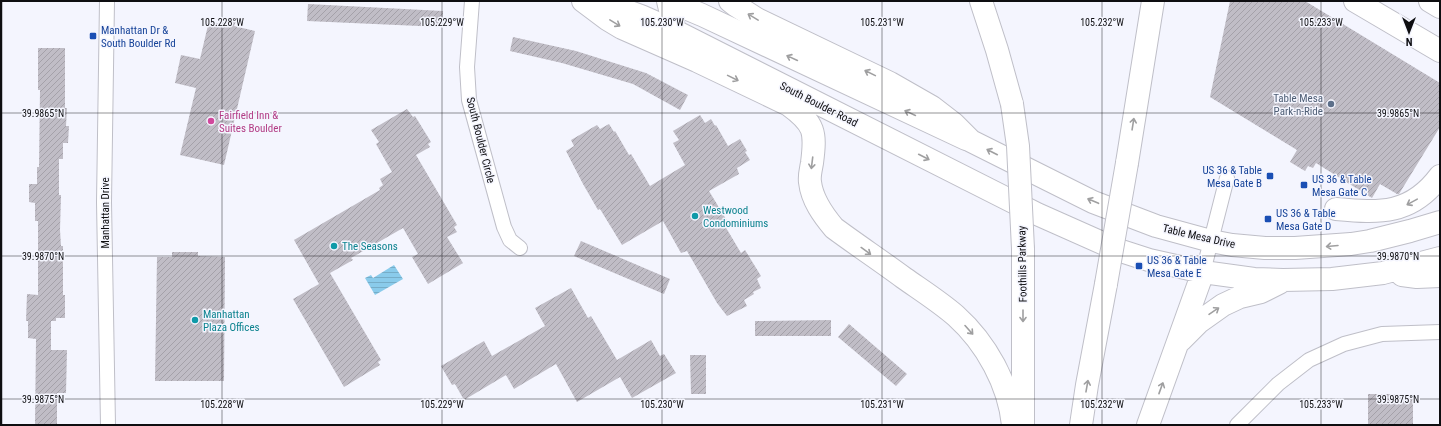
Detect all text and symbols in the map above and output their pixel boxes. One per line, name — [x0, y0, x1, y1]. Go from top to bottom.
one-way arrow — [747, 12, 759, 20]
north arrow — [1389, 12, 1429, 52]
text: 105.228°W — [200, 17, 244, 28]
text: 105.229°W — [420, 17, 464, 28]
text: 105.230°W — [640, 17, 684, 28]
text: 105.231°W — [860, 17, 904, 28]
text: 105.232°W — [1080, 17, 1124, 28]
text: 105.233°W — [1299, 17, 1343, 28]
one-way arrow — [609, 20, 621, 28]
place label: Manhattan Dr & South Boulder Rd — [101, 24, 176, 50]
marker: Manhattan Dr & South Boulder Rd — [88, 31, 98, 41]
text: N — [1405, 35, 1412, 48]
one-way arrow — [787, 54, 799, 61]
one-way arrow — [864, 69, 876, 76]
one-way arrow — [726, 75, 738, 82]
street label: South Boulder Road — [778, 79, 860, 130]
place label: Table Mesa Park-n-Ride — [1273, 92, 1323, 118]
street label: South Boulder Circle — [464, 96, 497, 185]
marker: Table Mesa Park-n-Ride — [1326, 99, 1336, 109]
text: 39.9865°N — [22, 108, 64, 119]
text: 39.9865°N — [1377, 108, 1419, 119]
place label: Fairfield Inn & Suites Boulder — [219, 109, 282, 135]
one-way arrow — [904, 109, 916, 116]
marker: Fairfield Inn & Suites Boulder — [206, 116, 216, 126]
one-way arrow — [1129, 118, 1137, 131]
one-way arrow — [986, 148, 998, 155]
one-way arrow — [918, 154, 930, 161]
one-way arrow — [808, 156, 816, 169]
place label: US 36 & Table Mesa Gate B — [1202, 164, 1262, 190]
marker: US 36 & Table Mesa Gate B — [1265, 171, 1275, 181]
place label: US 36 & Table Mesa Gate C — [1312, 173, 1372, 199]
street label: Manhattan Drive — [99, 177, 112, 249]
marker: US 36 & Table Mesa Gate C — [1299, 180, 1309, 190]
one-way arrow — [1088, 197, 1100, 204]
one-way arrow — [1406, 199, 1418, 206]
place label: Westwood Condominiums — [703, 204, 768, 230]
place label: US 36 & Table Mesa Gate D — [1276, 207, 1336, 233]
marker: Westwood Condominiums — [690, 211, 700, 221]
marker: US 36 & Table Mesa Gate D — [1263, 214, 1273, 224]
street label: Table Mesa Drive — [1161, 222, 1237, 251]
street label: Foothills Parkway — [1015, 225, 1030, 302]
place label: The Seasons — [342, 240, 398, 253]
marker: The Seasons — [329, 241, 339, 251]
one-way arrow — [1326, 242, 1339, 249]
one-way arrow — [860, 247, 871, 255]
text: 39.9870°N — [22, 251, 64, 262]
text: 39.9870°N — [1377, 251, 1419, 262]
place label: US 36 & Table Mesa Gate E — [1147, 254, 1207, 280]
marker: US 36 & Table Mesa Gate E — [1134, 261, 1144, 271]
one-way arrow — [1208, 307, 1219, 315]
place label: Manhattan Plaza Offices — [203, 308, 260, 334]
one-way arrow — [1019, 309, 1027, 322]
marker: Manhattan Plaza Offices — [190, 315, 200, 325]
one-way arrow — [964, 325, 973, 335]
one-way arrow — [1083, 380, 1091, 393]
one-way arrow — [1157, 383, 1165, 395]
text: 39.9875°N — [22, 394, 64, 405]
text: 39.9875°N — [1377, 394, 1419, 405]
text: 105.228°W — [200, 399, 244, 410]
text: 105.229°W — [420, 399, 464, 410]
text: 105.230°W — [640, 399, 684, 410]
text: 105.231°W — [860, 399, 904, 410]
text: 105.232°W — [1080, 399, 1124, 410]
text: 105.233°W — [1299, 399, 1343, 410]

